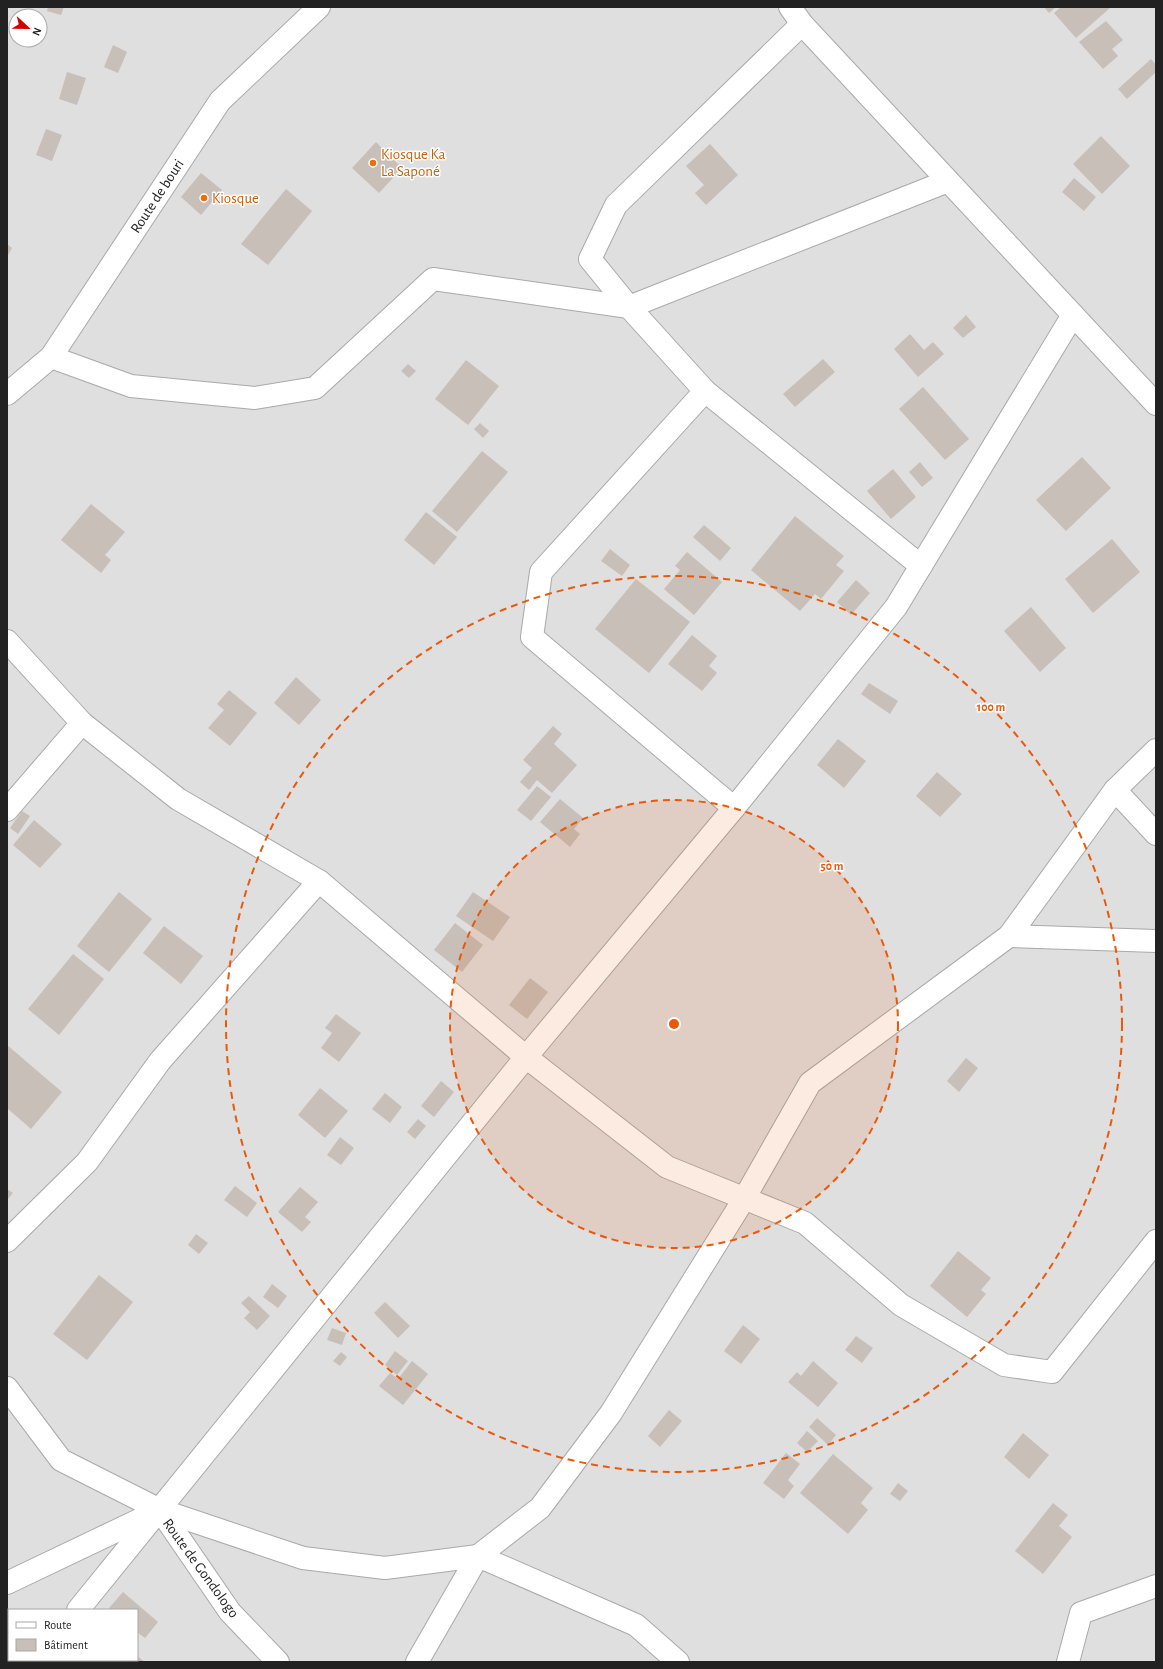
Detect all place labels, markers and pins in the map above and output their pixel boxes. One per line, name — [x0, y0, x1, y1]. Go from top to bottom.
place label: Kiosque Ka La Saponé — [381, 147, 445, 179]
marker: Kiosque Ka La Saponé — [368, 158, 378, 168]
place label: Kiosque — [212, 191, 259, 206]
marker: Kiosque — [199, 193, 209, 203]
centre of rings — [667, 1017, 681, 1031]

